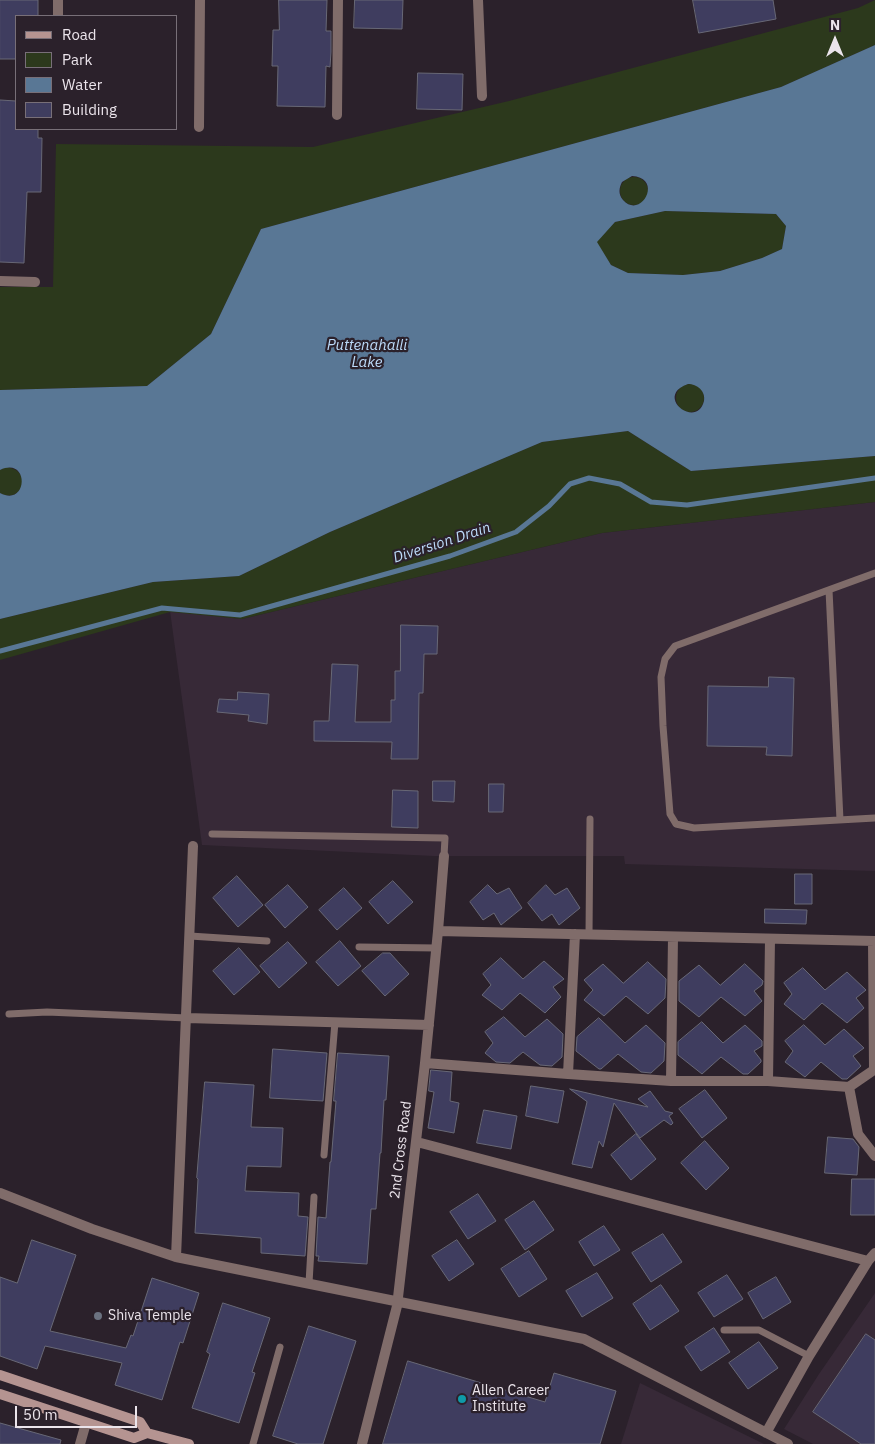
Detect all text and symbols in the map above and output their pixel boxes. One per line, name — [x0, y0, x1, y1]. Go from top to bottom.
legend — [15, 15, 178, 130]
north arrow — [810, 15, 860, 65]
text: N — [830, 16, 840, 34]
text: Road — [62, 25, 97, 44]
text: Park — [62, 50, 92, 69]
text: Water — [62, 75, 102, 94]
text: Building — [62, 100, 117, 119]
water label: Puttenahalli Lake — [327, 337, 407, 372]
water label: Diversion Drain — [391, 519, 493, 567]
street label: 2nd Cross Road — [387, 1100, 415, 1200]
place label: Shiva Temple — [108, 1308, 192, 1324]
marker: Shiva Temple — [92, 1310, 104, 1322]
place label: Allen Career Institute — [472, 1383, 549, 1415]
marker: Allen Career Institute — [456, 1393, 468, 1405]
scale bar — [18, 1396, 140, 1428]
text: 50 m — [23, 1405, 58, 1424]

